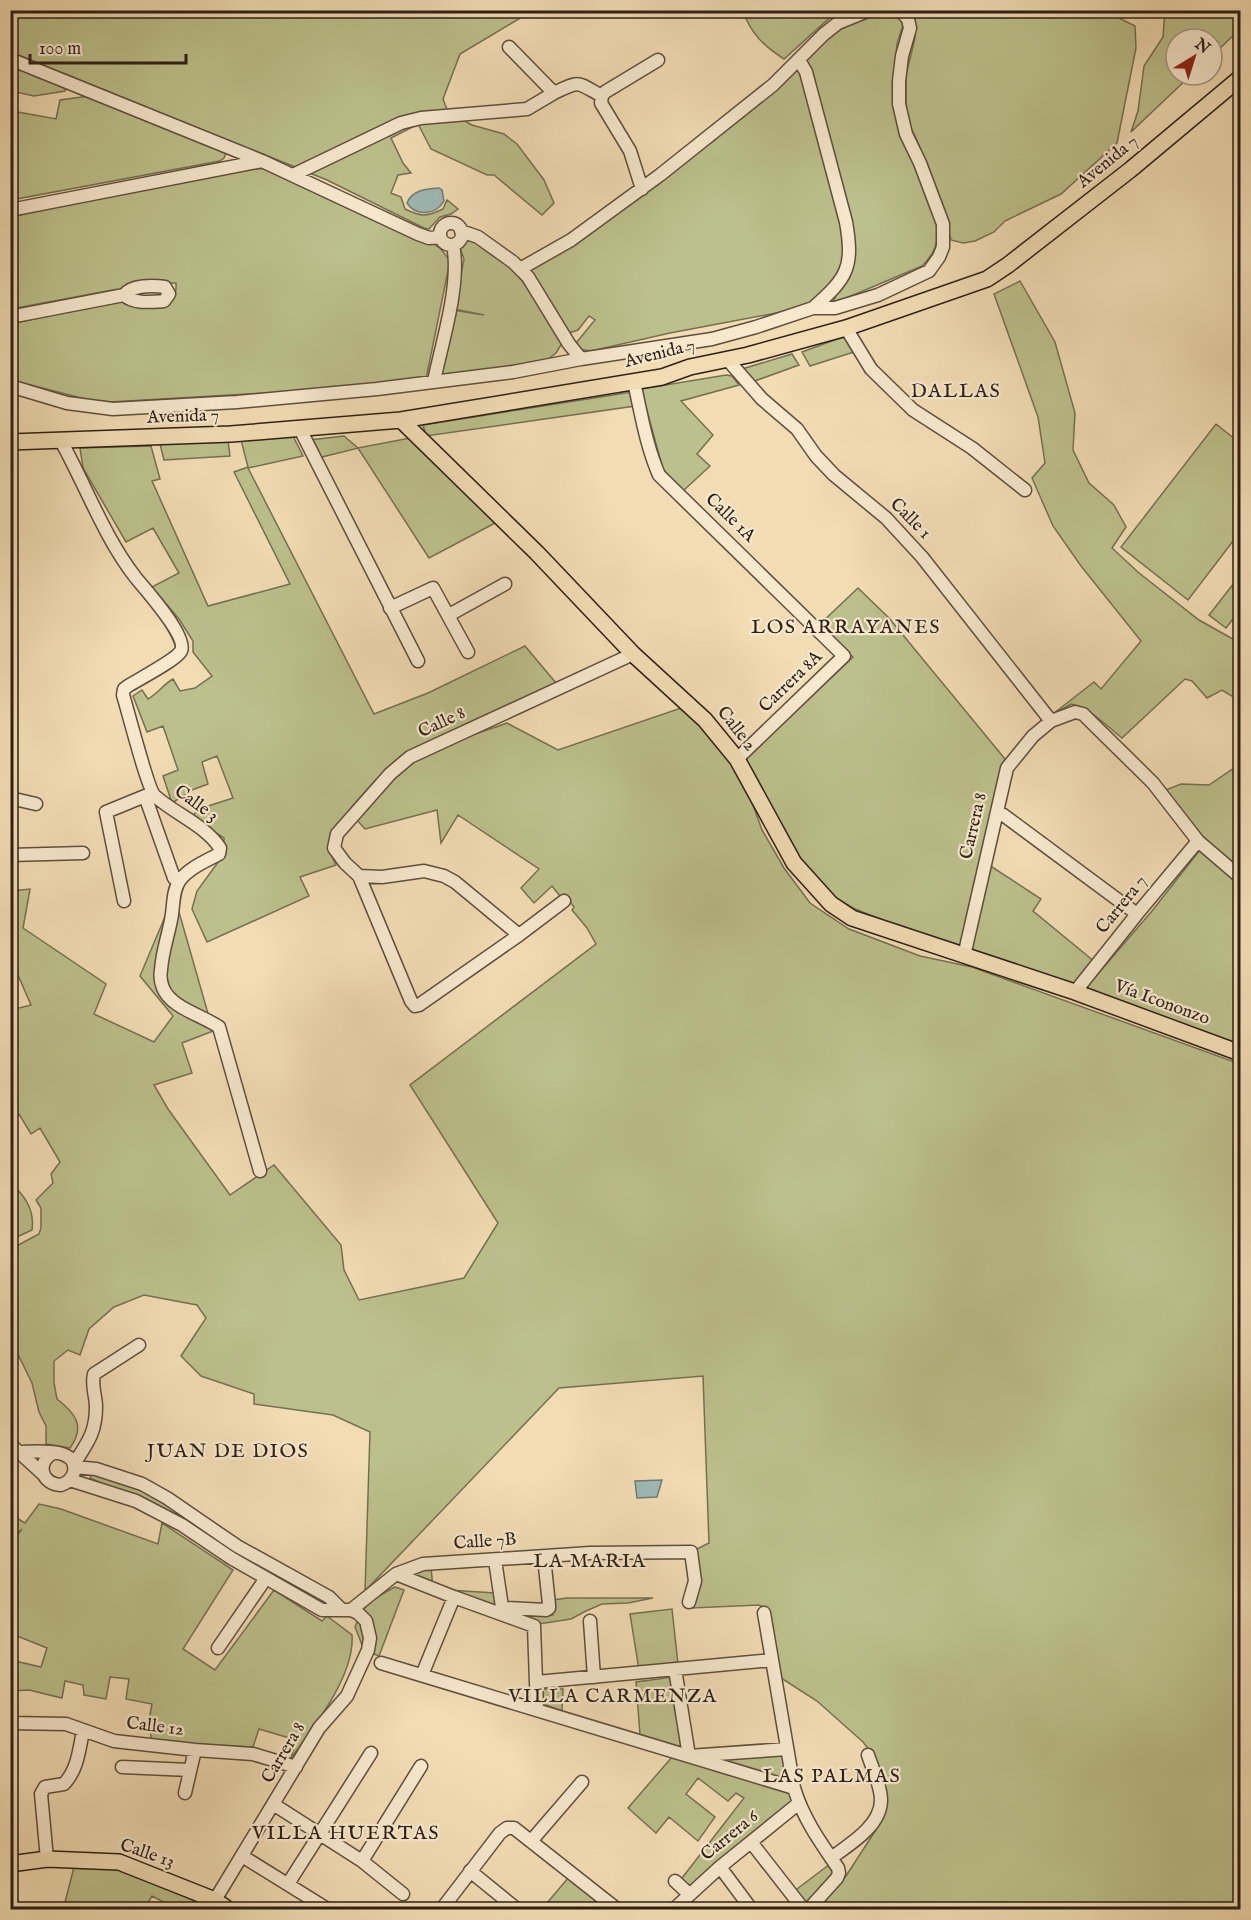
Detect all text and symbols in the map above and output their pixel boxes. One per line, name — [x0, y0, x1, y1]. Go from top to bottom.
scale bar — [30, 27, 186, 65]
north arrow — [1164, 27, 1224, 87]
text: N — [1190, 34, 1214, 59]
text: 100 m — [39, 38, 81, 61]
street label: Avenida 7 — [1072, 130, 1143, 194]
street label: Avenida 7 — [621, 334, 698, 374]
district label: DALLAS — [911, 379, 1001, 404]
street label: Avenida 7 — [146, 404, 219, 430]
street label: Calle 1A — [700, 488, 761, 548]
street label: Calle 1 — [884, 493, 936, 545]
district label: LOS ARRAYANES — [751, 615, 941, 640]
street label: Carrera 8A — [754, 645, 828, 718]
street label: Calle 8 — [415, 702, 469, 744]
street label: Calle 2 — [711, 702, 761, 756]
street label: Calle 3 — [169, 780, 223, 828]
street label: Carrera 8 — [955, 791, 993, 861]
street label: Carrera 7 — [1091, 871, 1153, 939]
street label: Vía Icononzo — [1110, 975, 1213, 1031]
district label: JUAN DE DIOS — [145, 1439, 309, 1464]
street label: Calle 7B — [453, 1528, 517, 1556]
district label: LA MARIA — [533, 1549, 647, 1574]
district label: VILLA CARMENZA — [507, 1684, 718, 1709]
street label: Calle 12 — [125, 1712, 185, 1742]
street label: Carrera 8 — [257, 1718, 311, 1788]
district label: LAS PALMAS — [763, 1764, 901, 1789]
street label: Carrera 6 — [696, 1805, 764, 1866]
district label: VILLA HUERTAS — [251, 1821, 440, 1846]
street label: Calle 13 — [117, 1834, 177, 1874]

